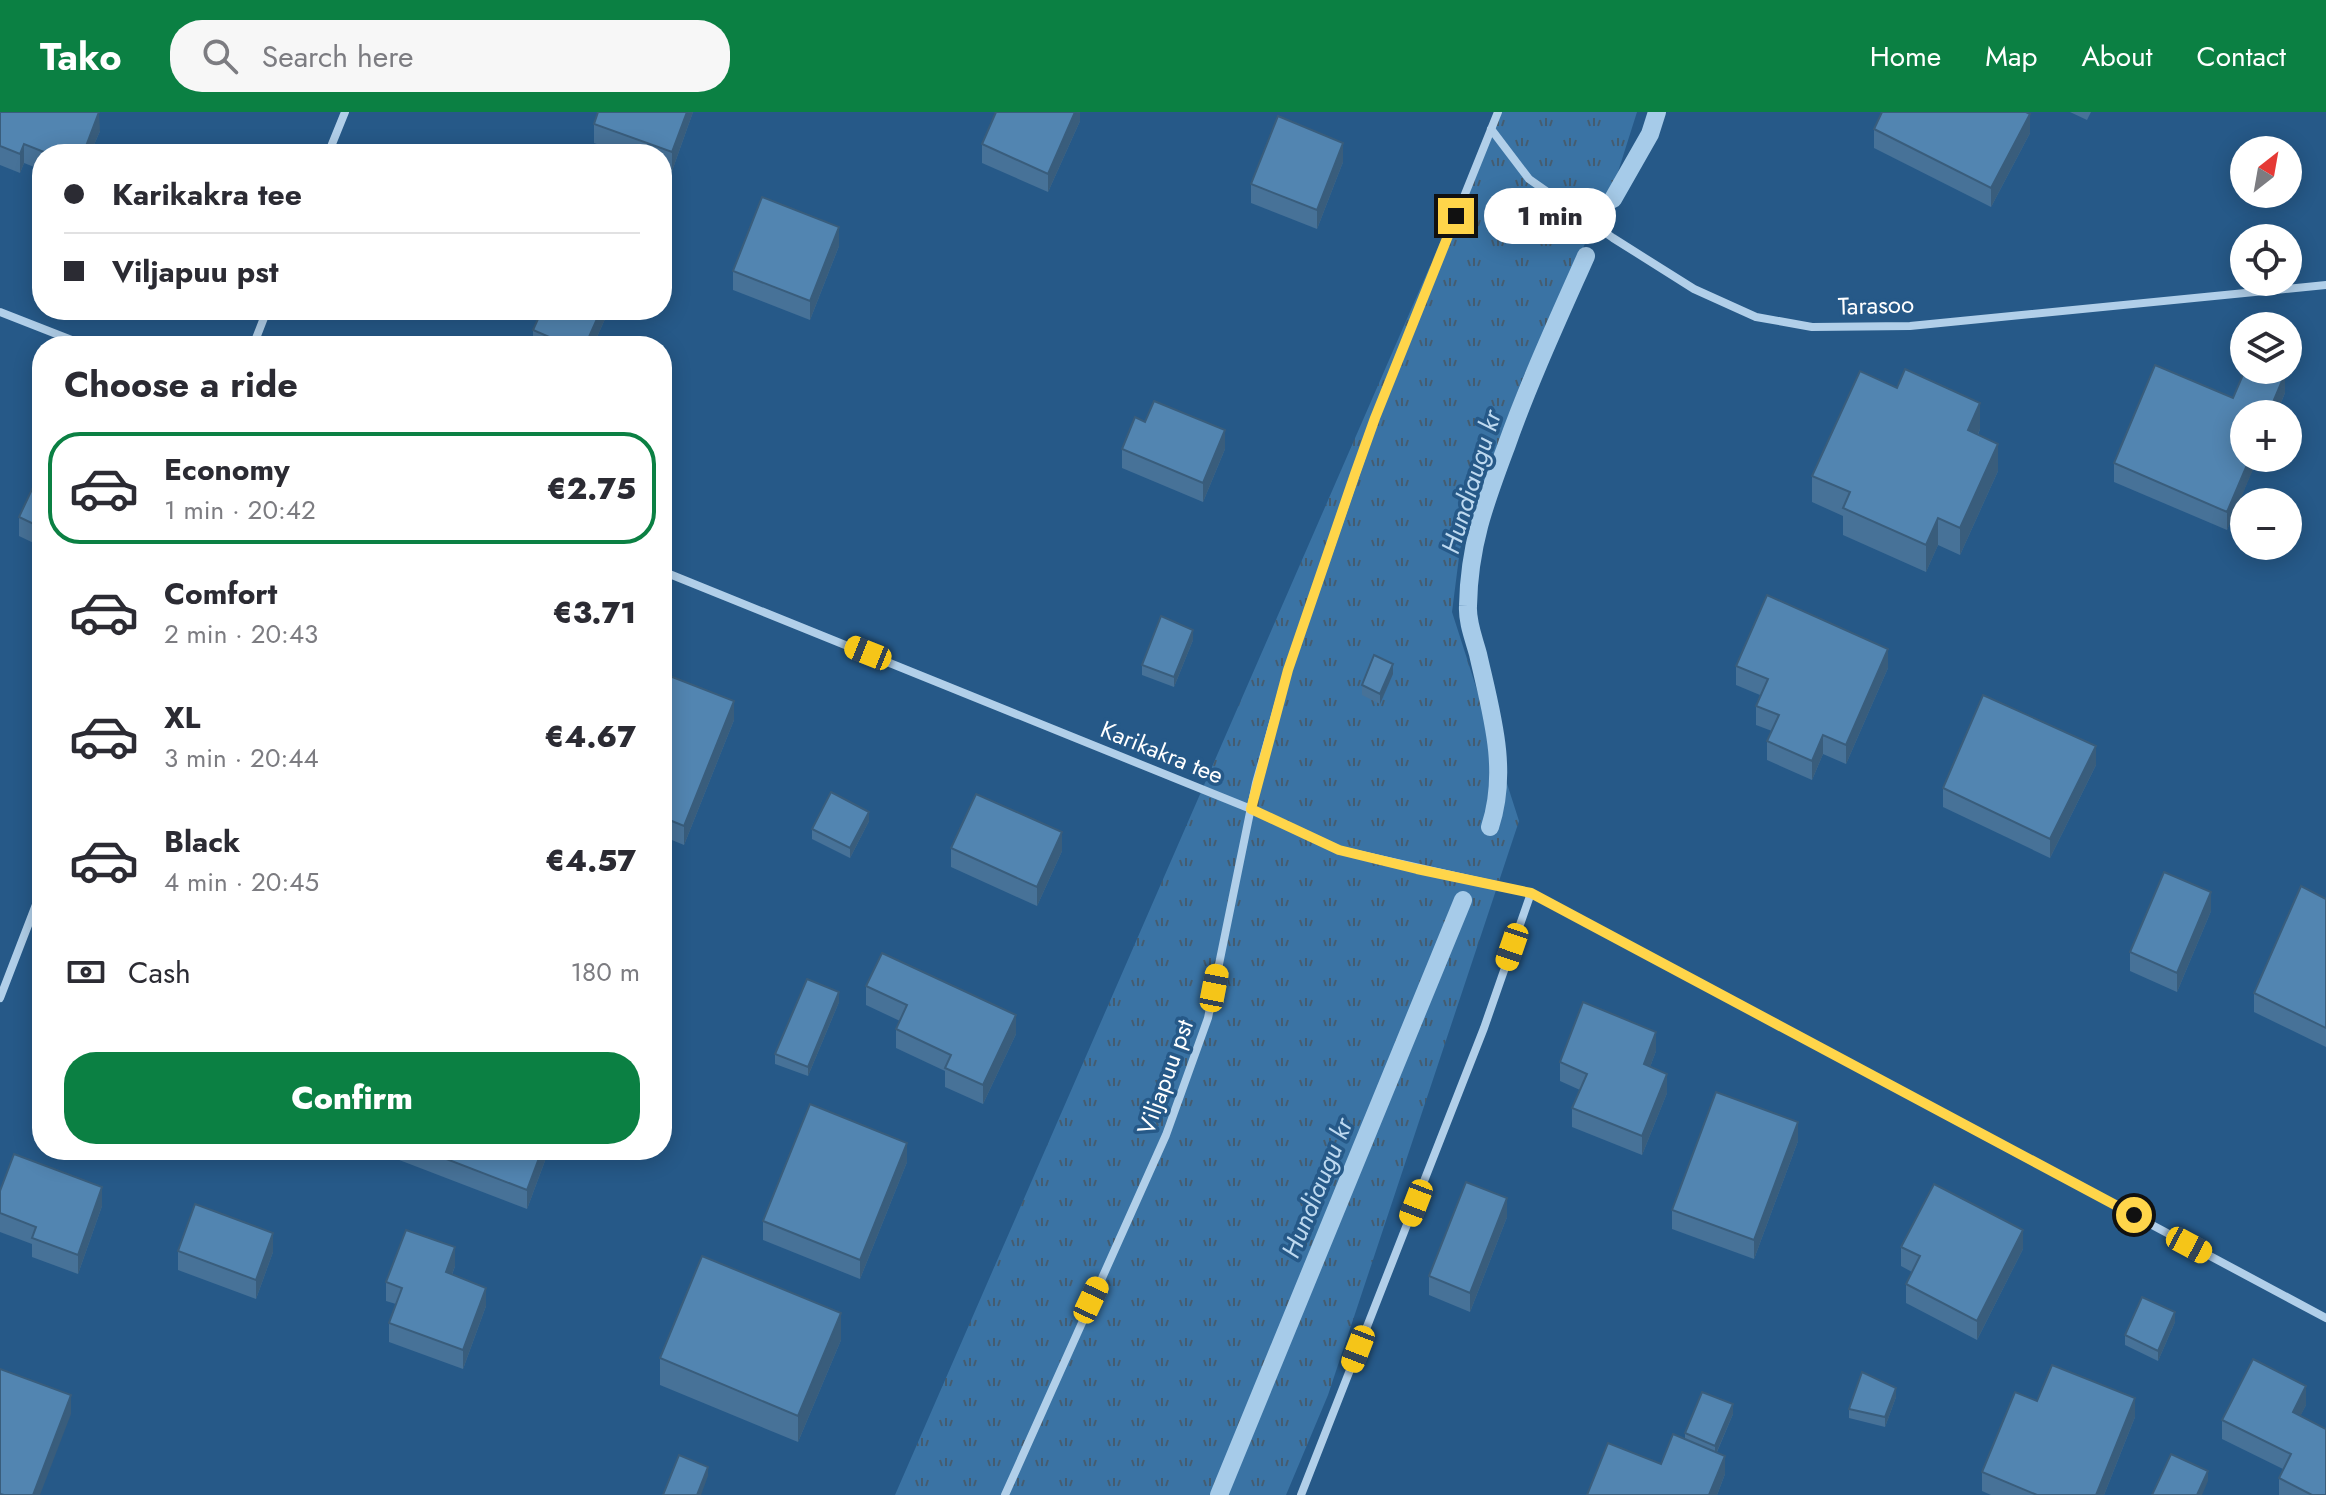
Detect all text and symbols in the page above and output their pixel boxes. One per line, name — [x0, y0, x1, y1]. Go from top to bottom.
search box — [170, 20, 730, 92]
text: Tako — [40, 29, 122, 84]
icon: search — [198, 34, 242, 78]
text: Search here — [262, 35, 414, 78]
text: Home — [1870, 36, 1941, 77]
text: Map — [1985, 36, 2037, 77]
text: About — [2081, 36, 2153, 77]
text: Contact — [2197, 36, 2286, 77]
north arrow — [2230, 136, 2302, 208]
map controls — [2230, 136, 2302, 560]
text: Karikakra tee — [112, 173, 302, 216]
callout: 1 min — [1484, 188, 1616, 244]
text: 1 min — [1517, 197, 1583, 235]
route end — [1438, 198, 1474, 234]
button: locate — [2230, 224, 2302, 296]
text: Viljapuu pst — [112, 250, 279, 293]
street label: Tarasoo — [1837, 286, 1915, 324]
button: layers — [2230, 312, 2302, 384]
text: Choose a ride — [64, 358, 298, 410]
button: + — [2230, 400, 2302, 472]
water label: Hundiaugu kr — [1431, 404, 1511, 558]
text: Economy — [164, 448, 290, 491]
icon: car — [68, 452, 140, 524]
text: €2.75 — [547, 467, 636, 510]
button: − — [2230, 488, 2302, 560]
text: 1 min · 20:42 — [164, 491, 316, 529]
text: Comfort — [164, 572, 277, 615]
icon: car — [68, 576, 140, 648]
text: €3.71 — [552, 591, 636, 634]
text: 2 min · 20:43 — [164, 615, 318, 653]
car — [841, 633, 895, 673]
text: XL — [164, 696, 200, 739]
icon: car — [68, 700, 140, 772]
street label: Karikakra tee — [1095, 711, 1229, 793]
text: €4.67 — [544, 715, 636, 758]
text: 3 min · 20:44 — [164, 739, 319, 777]
text: Black — [164, 820, 240, 863]
icon: car — [68, 824, 140, 896]
text: €4.57 — [545, 839, 636, 882]
text: 4 min · 20:45 — [164, 863, 319, 901]
car — [1493, 920, 1531, 974]
icon: cash — [64, 950, 108, 994]
text: Cash — [128, 951, 191, 994]
text: 180 m — [570, 953, 640, 991]
car — [1198, 962, 1230, 1014]
street label: Viljapuu pst — [1128, 1014, 1202, 1140]
button: Confirm — [64, 1052, 640, 1144]
water label: Hundiaugu kr — [1272, 1111, 1363, 1264]
car — [1396, 1176, 1436, 1230]
route start — [2116, 1197, 2152, 1233]
car — [2162, 1223, 2216, 1267]
car — [1070, 1273, 1112, 1327]
car — [1338, 1322, 1378, 1376]

